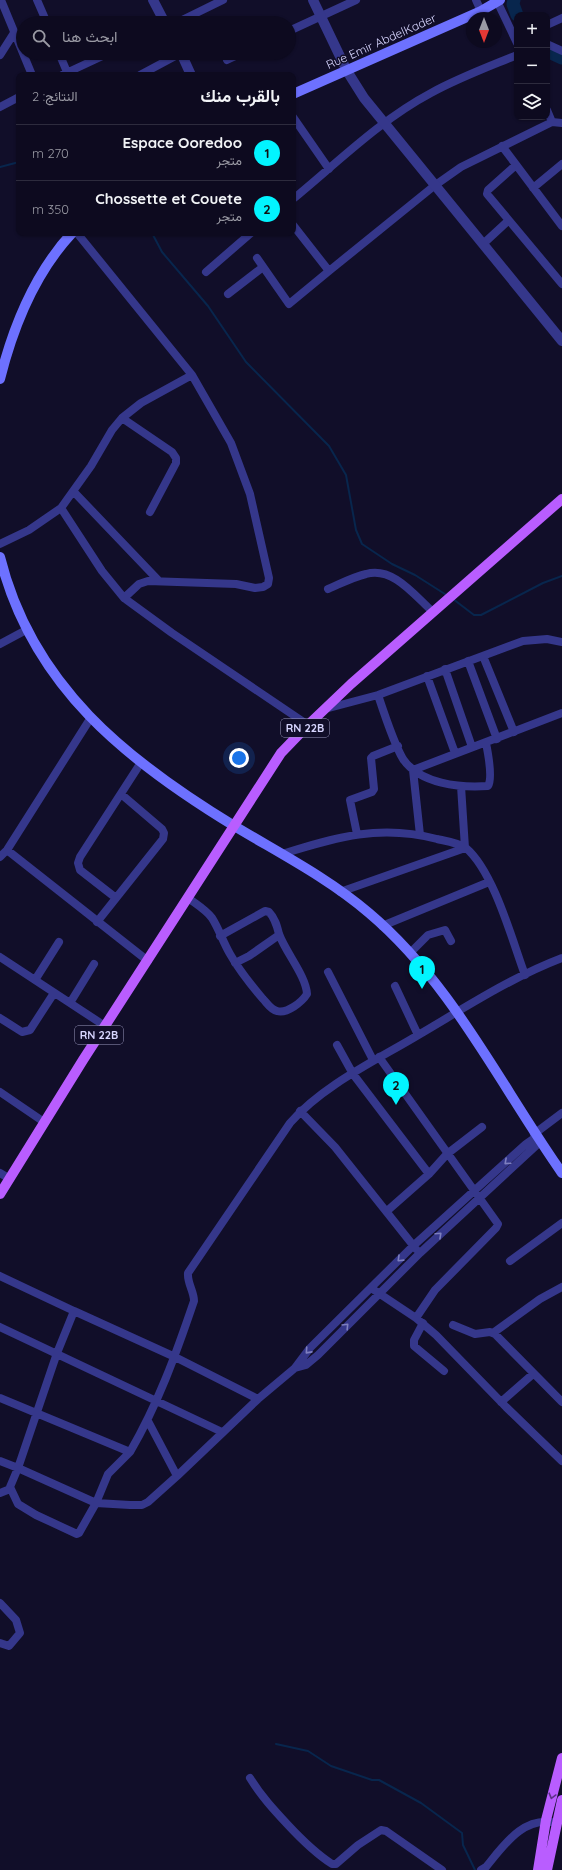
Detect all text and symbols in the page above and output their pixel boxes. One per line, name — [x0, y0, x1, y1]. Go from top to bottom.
street label: Rue Emir AbdelKader — [324, 10, 439, 72]
north arrow — [466, 12, 502, 48]
map controls — [514, 12, 550, 120]
button: + — [514, 12, 550, 48]
search box — [16, 16, 296, 60]
icon: search — [30, 27, 52, 49]
text: ابحث هنا — [62, 27, 118, 46]
button: − — [514, 48, 550, 84]
button: layers — [514, 84, 550, 120]
text: بالقرب منك — [201, 85, 280, 106]
text: النتائج: 2 — [32, 88, 78, 104]
text: Espace Ooredoo — [122, 133, 242, 152]
text: 270 m — [32, 145, 69, 161]
text: 1 — [264, 145, 270, 161]
text: متجر — [217, 152, 242, 168]
text: Chossette et Couete — [95, 189, 242, 208]
text: 350 m — [32, 201, 69, 217]
text: 2 — [263, 201, 271, 217]
text: متجر — [217, 208, 242, 224]
road number: RN 22B — [281, 719, 329, 737]
your location — [229, 748, 249, 768]
pin: 1 — [409, 956, 435, 989]
road number: RN 22B — [75, 1026, 123, 1044]
pin: 2 — [383, 1072, 409, 1105]
one-way arrow — [504, 1157, 511, 1164]
one-way arrow — [434, 1232, 442, 1240]
one-way arrow — [397, 1254, 405, 1262]
one-way arrow — [341, 1323, 349, 1331]
one-way arrow — [305, 1346, 313, 1354]
one-way arrow — [549, 1793, 557, 1799]

